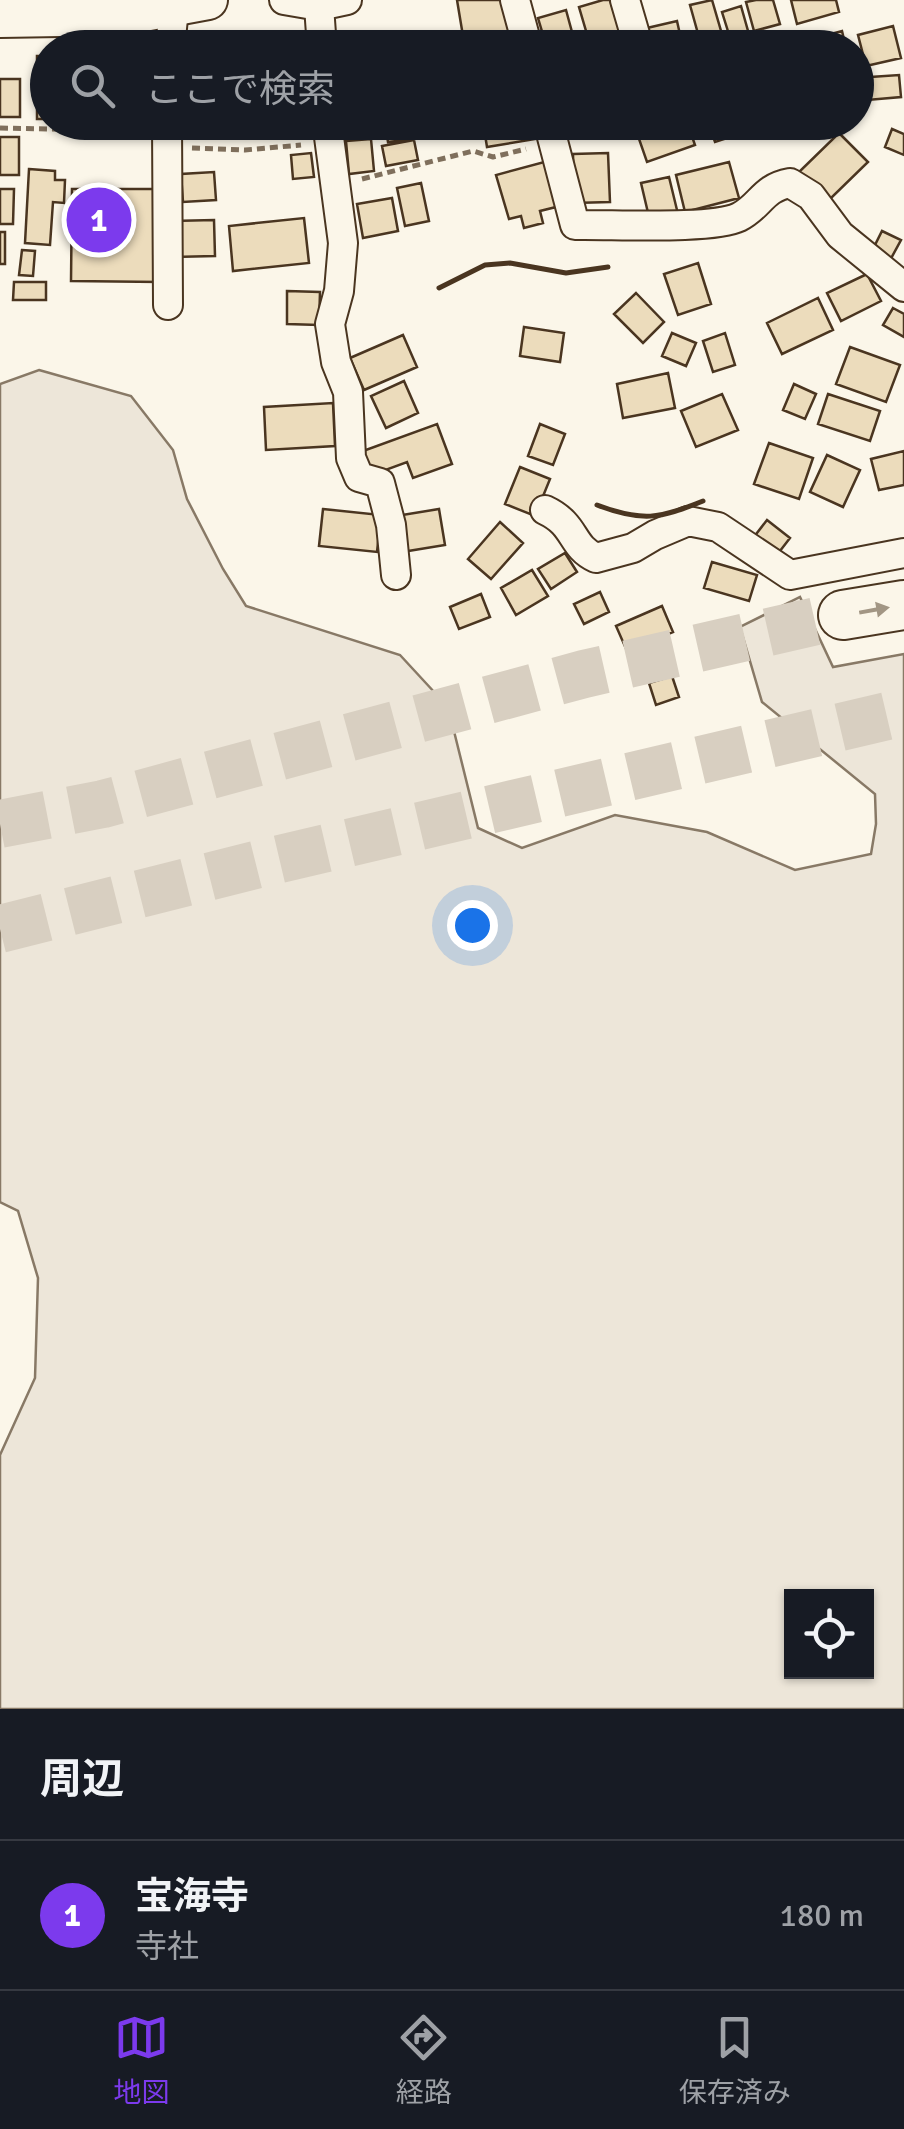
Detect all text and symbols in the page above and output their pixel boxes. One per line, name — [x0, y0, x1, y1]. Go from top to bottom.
search box — [30, 30, 874, 140]
icon: search — [65, 58, 120, 113]
text: ここで検索 — [145, 66, 335, 113]
pin: 1 — [66, 182, 132, 258]
one-way arrow — [858, 602, 890, 617]
your location — [447, 900, 498, 951]
map controls — [784, 1589, 874, 1679]
button: locate — [784, 1589, 874, 1679]
text: 周辺 — [40, 1754, 124, 1805]
text: 宝海寺 — [135, 1873, 249, 1920]
text: 1 — [64, 1896, 81, 1935]
text: 180 m — [780, 1896, 864, 1935]
text: 寺社 — [135, 1927, 199, 1966]
tab: 地図 — [113, 2010, 169, 2110]
tab: 経路 — [396, 2010, 452, 2110]
tab: 保存済み — [679, 2010, 791, 2110]

